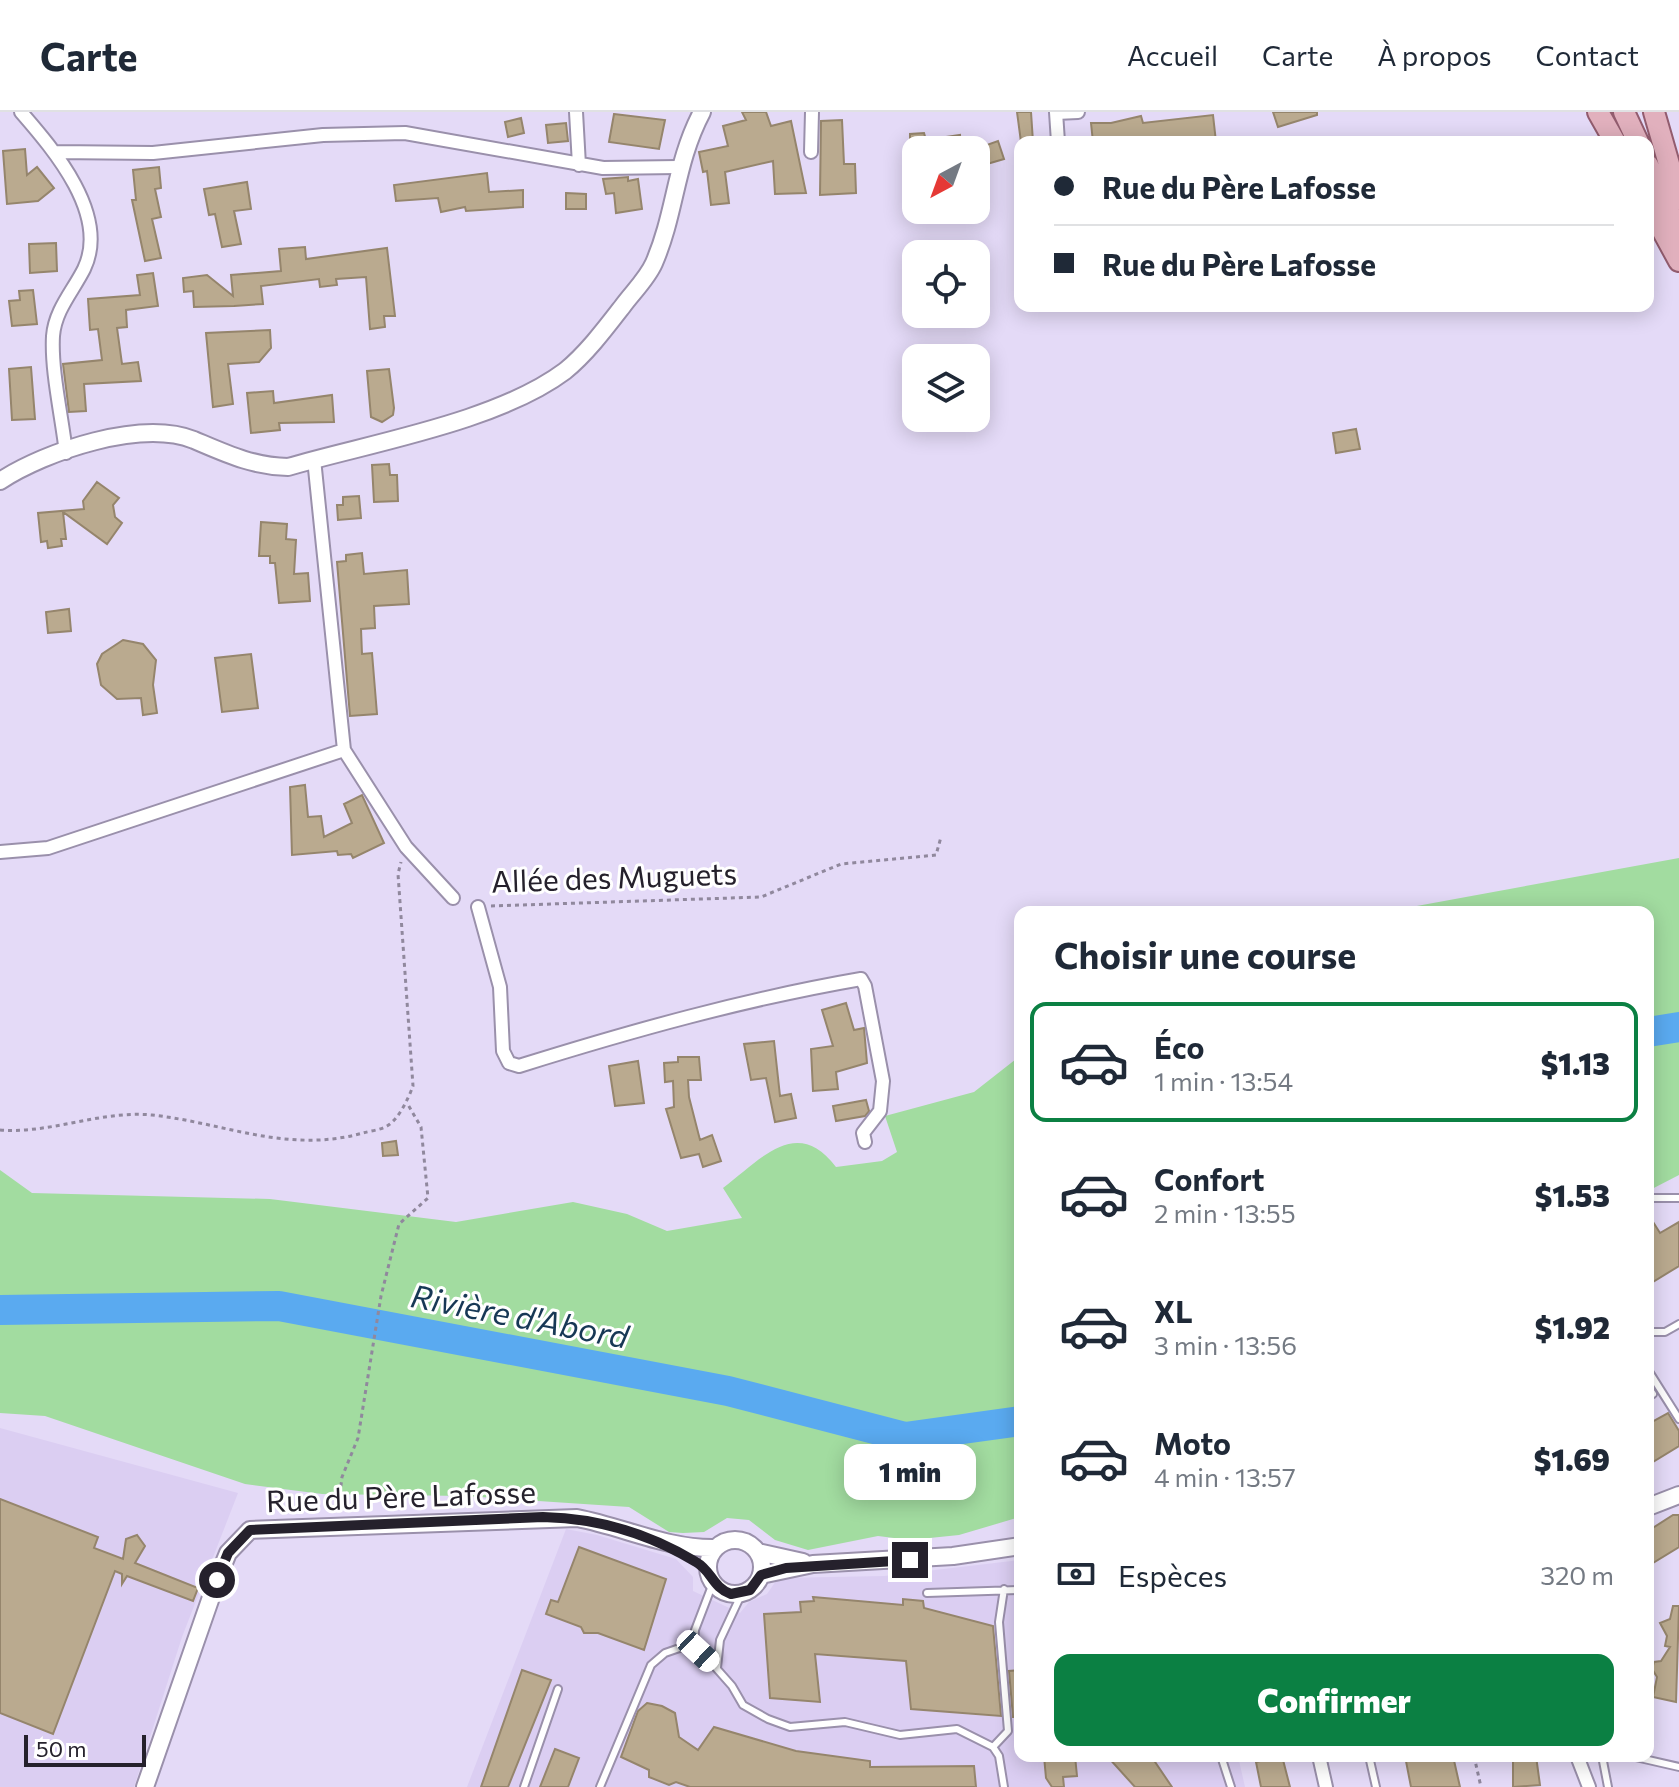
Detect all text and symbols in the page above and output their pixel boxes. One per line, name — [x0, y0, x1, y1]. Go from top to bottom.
text: Carte — [40, 32, 138, 79]
text: Accueil — [1127, 38, 1218, 72]
text: Carte — [1262, 38, 1333, 72]
text: À propos — [1377, 38, 1492, 72]
text: Contact — [1536, 38, 1639, 72]
north arrow — [902, 136, 990, 224]
map controls — [902, 136, 990, 432]
text: Rue du Père Lafosse — [1102, 168, 1376, 205]
button: locate — [902, 240, 990, 328]
text: Rue du Père Lafosse — [1102, 245, 1376, 282]
button: layers — [902, 344, 990, 432]
street label: Allée des Muguets — [490, 853, 738, 899]
text: Choisir une course — [1054, 932, 1356, 976]
icon: car — [1058, 1026, 1130, 1098]
text: Éco — [1154, 1028, 1204, 1065]
text: $1.13 — [1541, 1044, 1610, 1081]
text: 1 min · 13:54 — [1154, 1065, 1293, 1096]
icon: car — [1058, 1158, 1130, 1230]
text: Confort — [1154, 1160, 1265, 1197]
text: $1.53 — [1535, 1176, 1610, 1213]
text: 2 min · 13:55 — [1154, 1197, 1296, 1228]
water label: Rivière d'Abord — [408, 1274, 634, 1356]
icon: car — [1058, 1290, 1130, 1362]
text: XL — [1154, 1292, 1193, 1329]
text: $1.92 — [1535, 1308, 1610, 1345]
text: 3 min · 13:56 — [1154, 1329, 1297, 1360]
icon: car — [1058, 1422, 1130, 1494]
text: Moto — [1154, 1424, 1231, 1461]
text: $1.69 — [1534, 1440, 1610, 1477]
callout: 1 min — [844, 1444, 976, 1500]
text: 1 min — [879, 1456, 941, 1487]
text: 4 min · 13:57 — [1154, 1461, 1296, 1492]
street label: Rue du Père Lafosse — [265, 1472, 537, 1518]
route end — [892, 1542, 928, 1578]
icon: cash — [1054, 1552, 1098, 1596]
text: Espèces — [1118, 1556, 1227, 1593]
text: 320 m — [1540, 1559, 1614, 1590]
route start — [199, 1562, 235, 1598]
car — [672, 1626, 724, 1676]
button: Confirmer — [1054, 1654, 1614, 1746]
scale bar — [24, 1731, 146, 1767]
text: 50 m — [36, 1735, 86, 1762]

